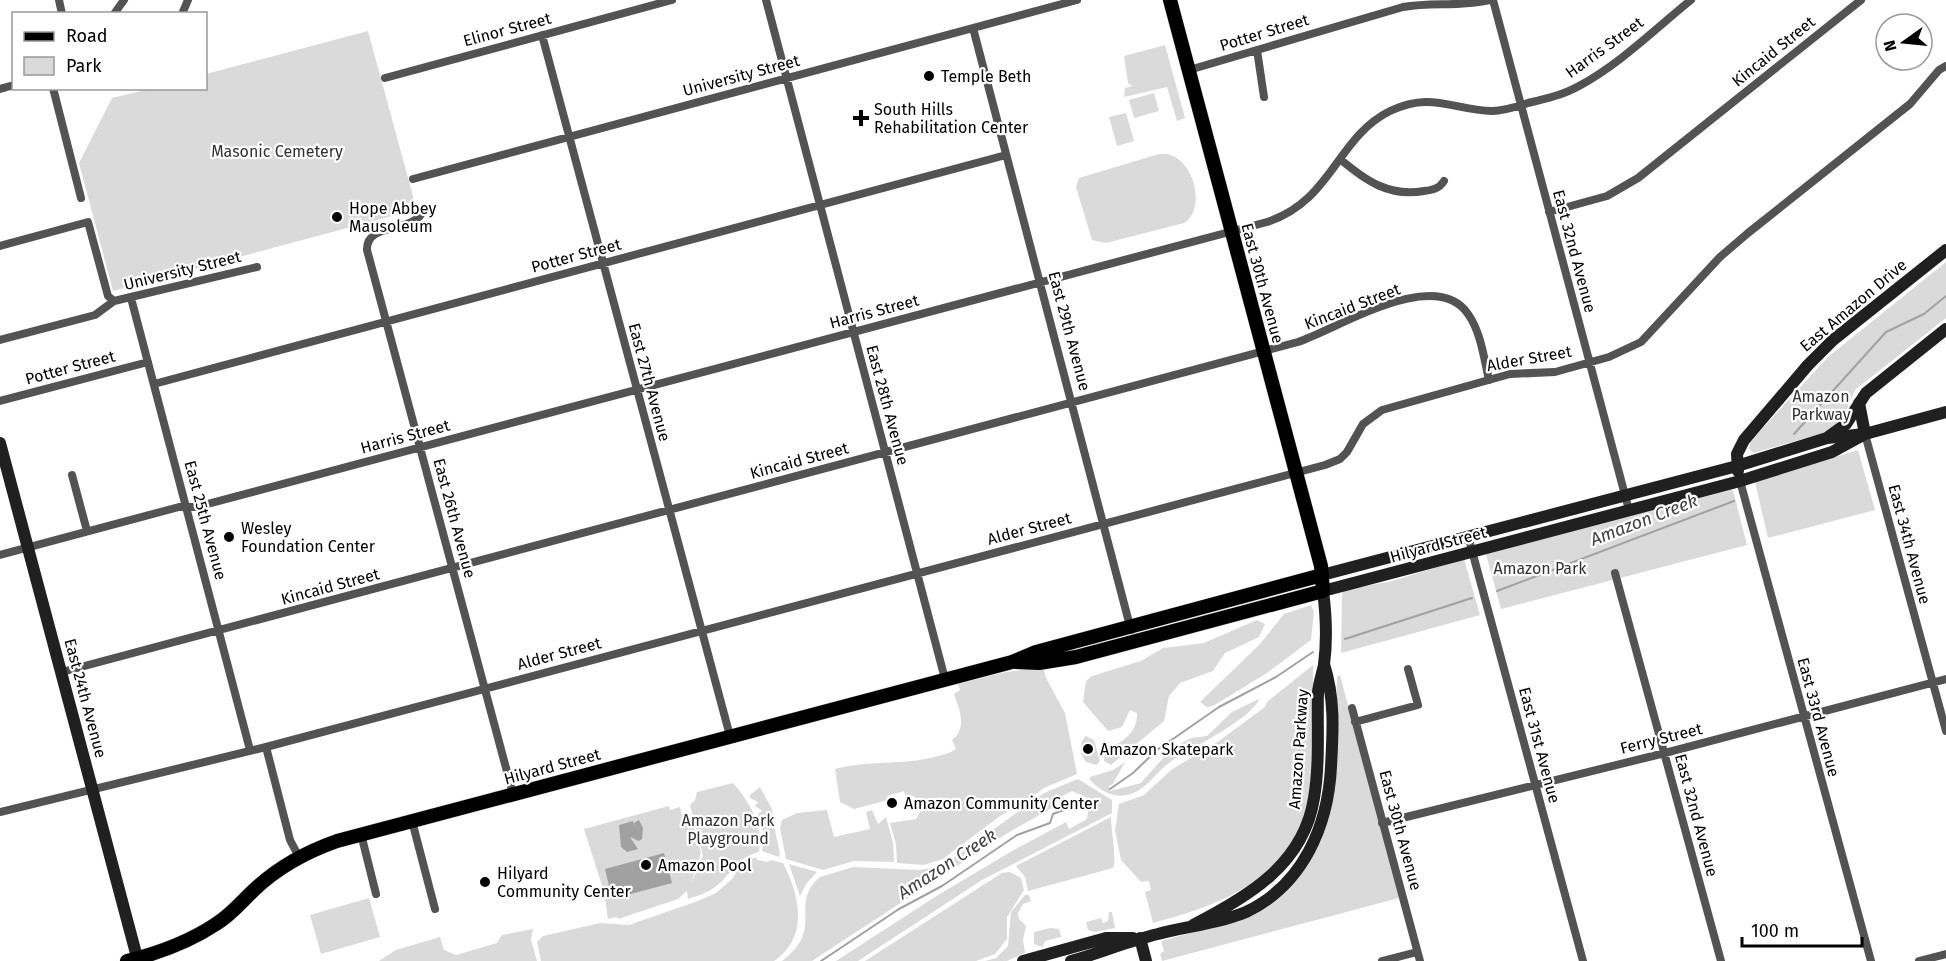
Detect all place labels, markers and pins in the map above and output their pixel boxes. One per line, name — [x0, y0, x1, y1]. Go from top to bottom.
place label: Temple Beth — [941, 67, 1032, 86]
marker: Temple Beth — [922, 69, 936, 83]
place label: South Hills Rehabilitation Center — [874, 100, 1029, 137]
marker: South Hills Rehabilitation Center — [852, 109, 870, 127]
place label: Hope Abbey Mausoleum — [349, 199, 437, 236]
marker: Hope Abbey Mausoleum — [330, 210, 344, 224]
place label: Wesley Foundation Center — [241, 519, 376, 556]
marker: Wesley Foundation Center — [222, 530, 236, 544]
place label: Amazon Skatepark — [1100, 740, 1234, 759]
marker: Amazon Skatepark — [1081, 742, 1095, 756]
place label: Amazon Community Center — [904, 794, 1100, 813]
marker: Amazon Community Center — [885, 796, 899, 810]
place label: Amazon Pool — [658, 856, 752, 875]
marker: Amazon Pool — [639, 858, 653, 872]
place label: Hilyard Community Center — [497, 864, 631, 901]
marker: Hilyard Community Center — [478, 875, 492, 889]

